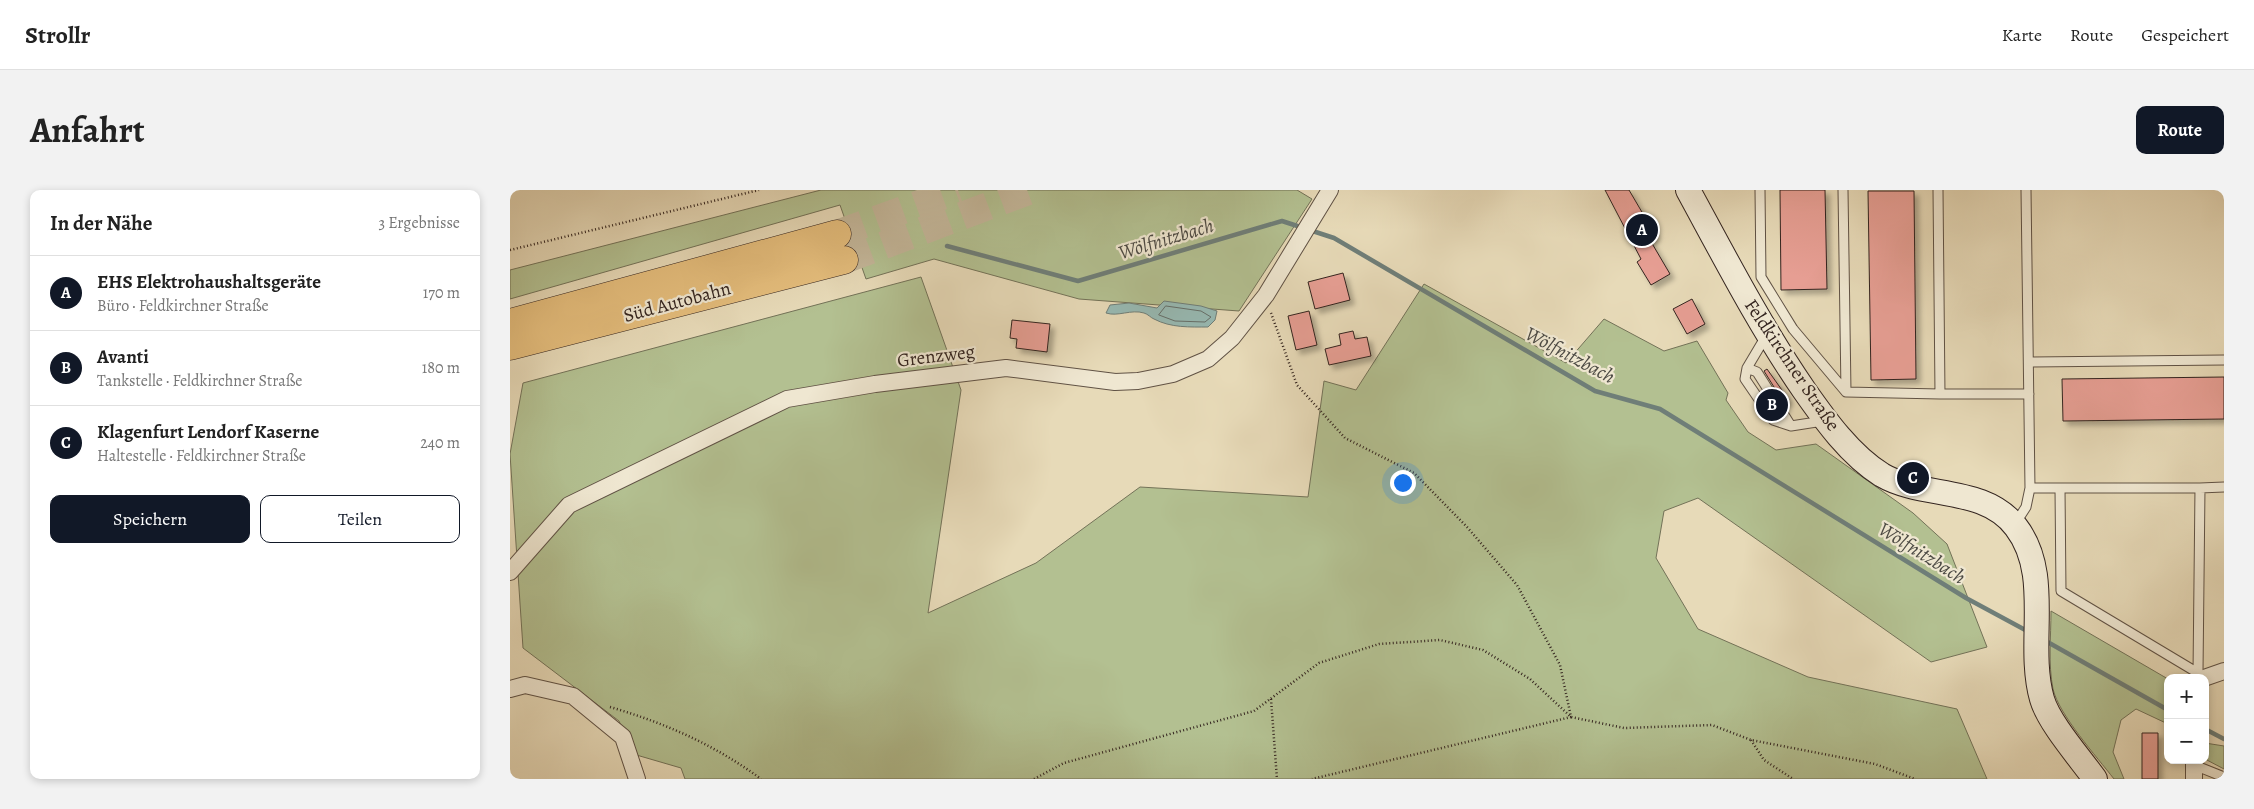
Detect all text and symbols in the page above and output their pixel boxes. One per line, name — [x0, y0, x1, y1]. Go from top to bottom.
text: Strollr — [25, 19, 90, 51]
text: Karte — [2002, 23, 2042, 47]
text: Route — [2070, 23, 2113, 47]
text: Gespeichert — [2141, 23, 2229, 47]
text: Anfahrt — [30, 106, 145, 154]
button: Route — [2136, 106, 2224, 154]
text: In der Nähe — [50, 209, 152, 237]
pin: A — [1626, 211, 1658, 249]
text: 3 Ergebnisse — [378, 212, 460, 234]
water label: Wölfnitzbach — [1115, 212, 1217, 266]
text: EHS Elektrohaushaltsgeräte — [97, 269, 321, 295]
street label: Süd Autobahn — [620, 275, 734, 329]
text: A — [61, 282, 71, 304]
text: 170 m — [423, 282, 460, 304]
street label: Feldkirchner Straße — [1738, 294, 1846, 436]
text: Büro · Feldkirchner Straße — [97, 295, 269, 317]
water label: Wölfnitzbach — [1520, 320, 1620, 390]
street label: Grenzweg — [896, 338, 977, 374]
text: Avanti — [97, 344, 149, 370]
text: B — [61, 357, 71, 379]
text: 180 m — [422, 357, 460, 379]
text: Tankstelle · Feldkirchner Straße — [97, 370, 302, 392]
pin: B — [1756, 386, 1788, 424]
text: Klagenfurt Lendorf Kaserne — [97, 419, 319, 445]
text: C — [61, 432, 71, 454]
text: 240 m — [420, 432, 460, 454]
text: Haltestelle · Feldkirchner Straße — [97, 445, 306, 467]
pin: C — [1897, 459, 1929, 497]
your location — [1390, 470, 1416, 496]
button: Speichern — [50, 495, 250, 543]
button: Teilen — [260, 495, 460, 543]
water label: Wölfnitzbach — [1873, 515, 1971, 591]
map controls — [2164, 674, 2209, 764]
button: + — [2164, 674, 2209, 719]
button: − — [2164, 719, 2209, 764]

